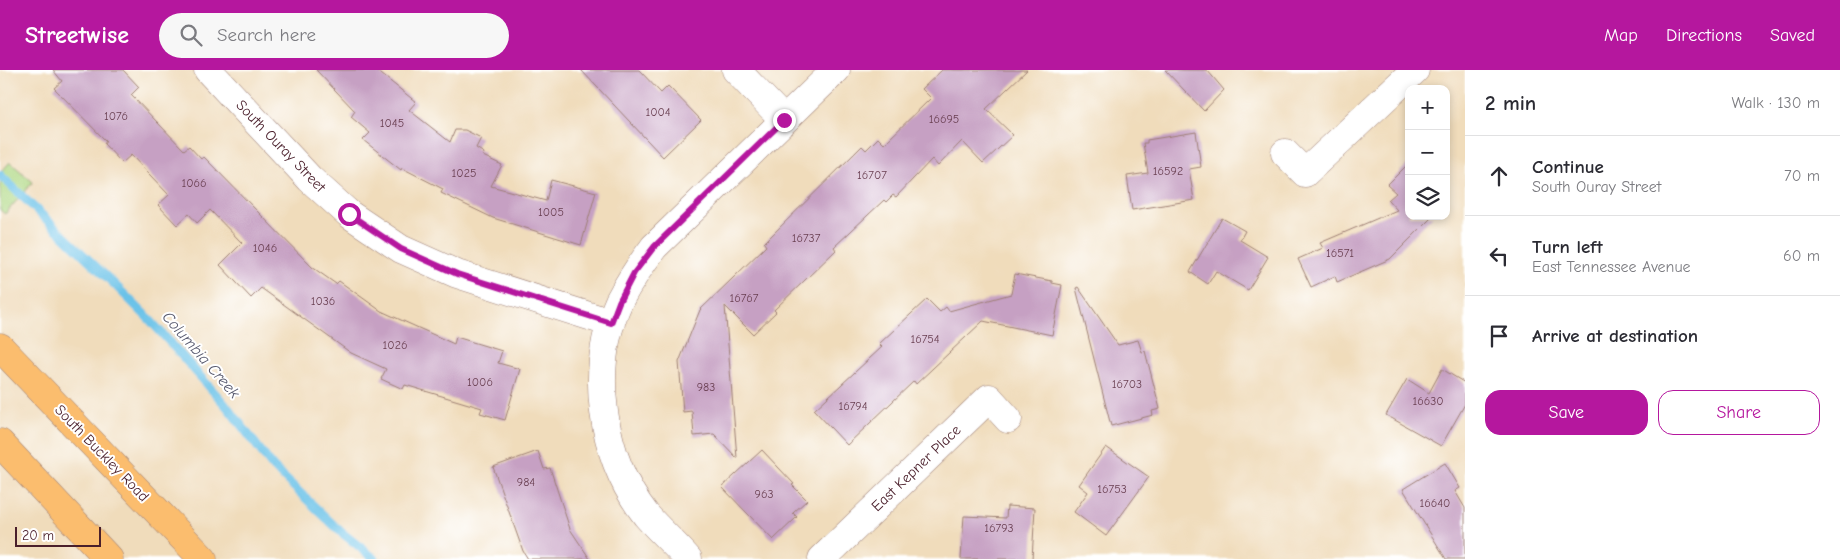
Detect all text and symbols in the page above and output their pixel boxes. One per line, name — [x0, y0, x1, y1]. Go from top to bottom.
search box — [159, 13, 509, 58]
text: Streetwise — [25, 21, 129, 49]
icon: search — [177, 21, 205, 49]
text: Search here — [217, 24, 316, 46]
text: Map — [1604, 25, 1638, 46]
text: Directions — [1666, 25, 1742, 46]
text: Saved — [1770, 25, 1815, 46]
map controls — [1405, 85, 1450, 220]
button: + — [1405, 85, 1450, 130]
text: 2 min — [1485, 91, 1536, 115]
text: Walk · 130 m — [1731, 94, 1820, 112]
street label: South Ouray Street — [232, 96, 330, 196]
house number: 1004 — [645, 105, 671, 119]
house number: 1076 — [104, 109, 128, 123]
route end — [773, 109, 796, 132]
house number: 16695 — [929, 112, 959, 126]
house number: 1045 — [380, 116, 404, 130]
button: − — [1405, 130, 1450, 175]
text: Continue — [1532, 156, 1604, 178]
icon: ahead — [1485, 162, 1513, 190]
house number: 16592 — [1153, 164, 1183, 178]
house number: 1025 — [452, 166, 476, 180]
text: 70 m — [1784, 167, 1820, 185]
house number: 16707 — [857, 168, 887, 182]
button: layers — [1405, 175, 1450, 220]
house number: 1066 — [181, 176, 207, 190]
text: South Ouray Street — [1532, 178, 1661, 196]
route start — [338, 203, 361, 226]
house number: 1005 — [538, 205, 564, 219]
house number: 16737 — [792, 231, 821, 245]
text: Turn left — [1532, 236, 1603, 258]
house number: 1046 — [253, 241, 277, 255]
icon: left — [1485, 242, 1513, 270]
house number: 16571 — [1326, 246, 1354, 260]
text: 60 m — [1783, 247, 1820, 265]
text: East Tennessee Avenue — [1532, 258, 1691, 276]
house number: 16767 — [729, 291, 759, 305]
house number: 1036 — [311, 294, 335, 308]
water label: Columbia Creek — [159, 308, 244, 402]
icon: arrive — [1485, 322, 1513, 350]
text: Arrive at destination — [1532, 325, 1698, 347]
house number: 16754 — [910, 332, 940, 346]
house number: 1026 — [383, 338, 407, 352]
house number: 1006 — [467, 375, 493, 389]
house number: 16703 — [1112, 377, 1142, 391]
house number: 983 — [697, 380, 715, 394]
button: Save — [1485, 390, 1648, 435]
button: Share — [1658, 390, 1820, 435]
house number: 16630 — [1412, 394, 1444, 408]
house number: 16794 — [838, 399, 868, 413]
street label: South Buckley Road — [51, 401, 153, 505]
street label: East Kepner Place — [868, 421, 965, 515]
house number: 984 — [517, 475, 535, 489]
house number: 16753 — [1097, 482, 1127, 496]
house number: 963 — [755, 487, 773, 501]
house number: 16640 — [1420, 496, 1450, 510]
house number: 16793 — [984, 521, 1014, 535]
scale bar — [15, 524, 101, 547]
text: 20 m — [22, 527, 54, 544]

